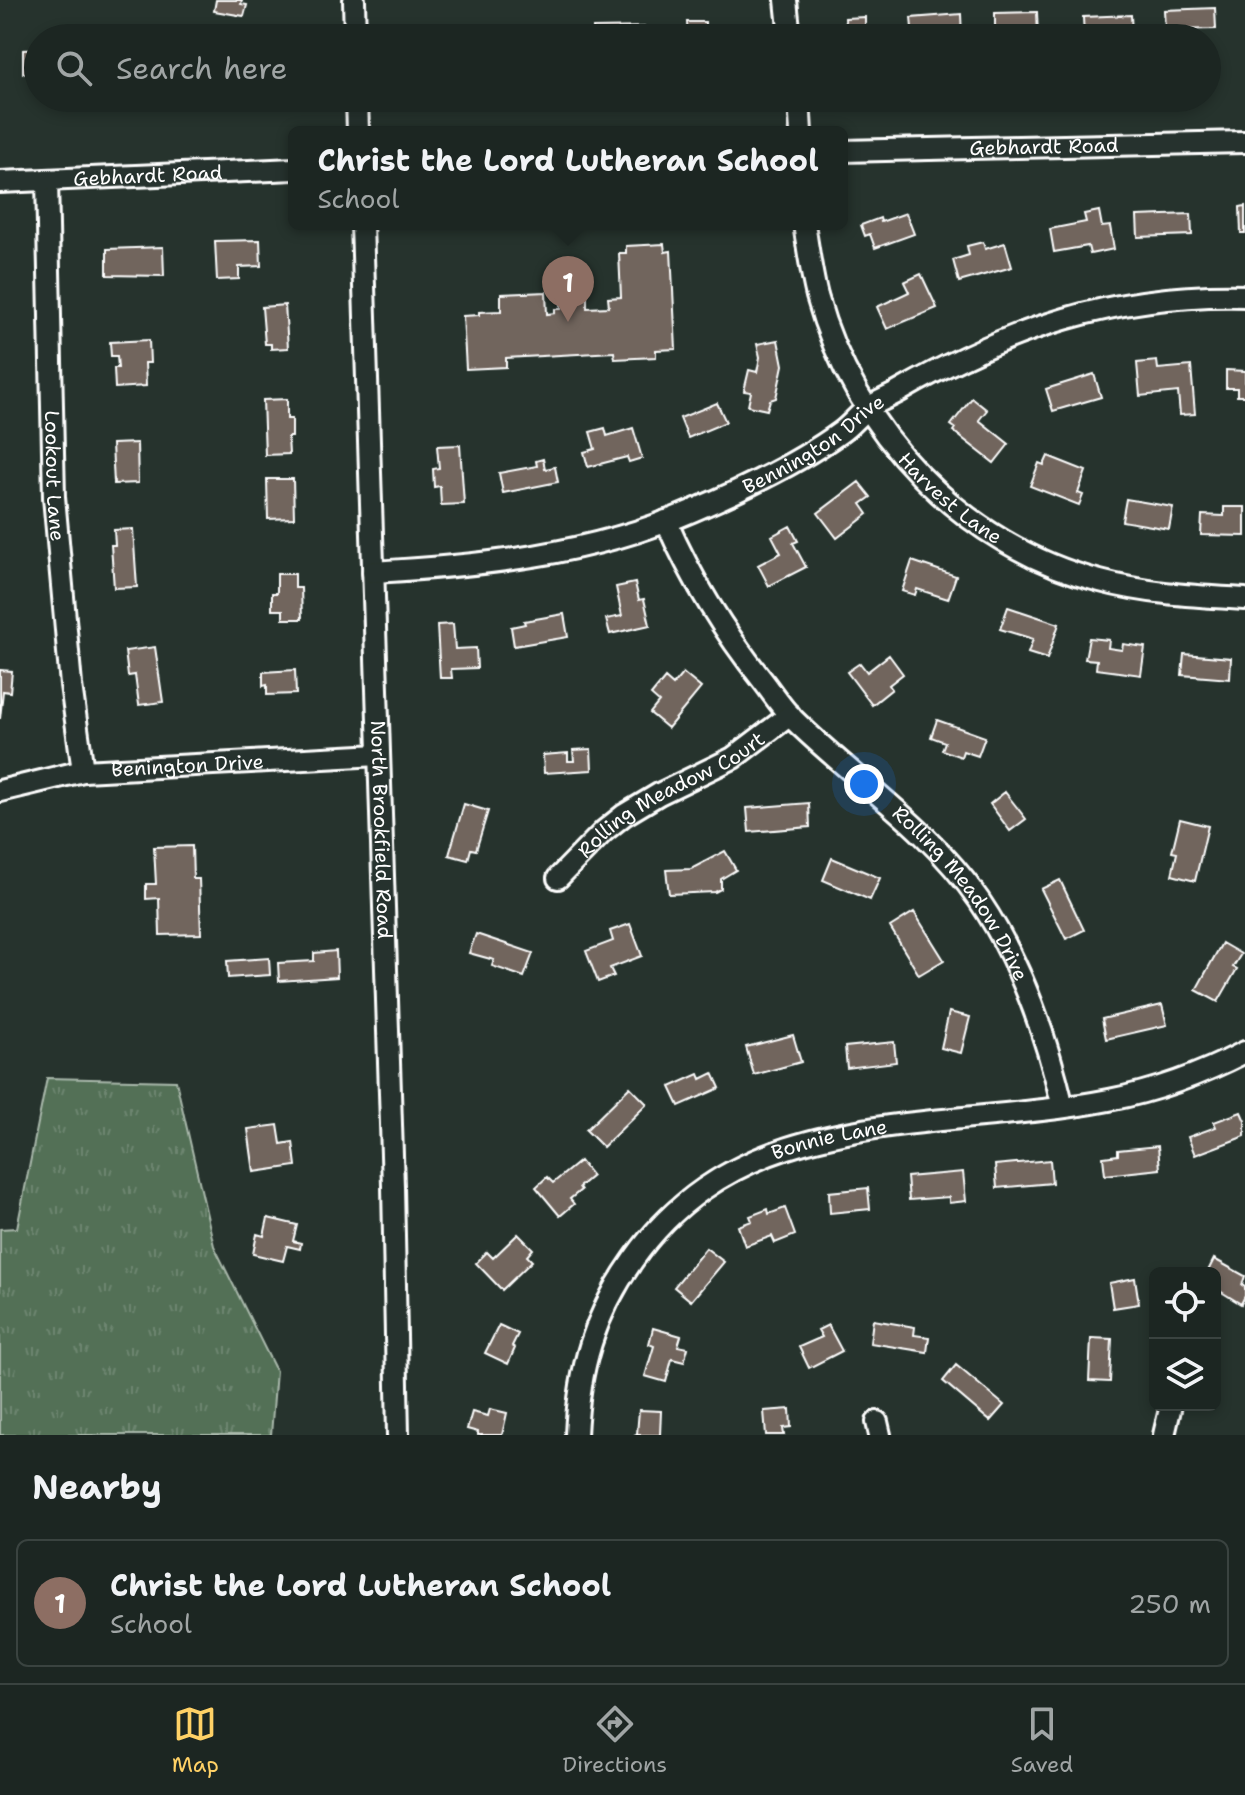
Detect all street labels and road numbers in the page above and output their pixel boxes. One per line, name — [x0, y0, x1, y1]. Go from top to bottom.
street label: Gebhardt Road — [969, 132, 1119, 161]
street label: Gebhardt Road — [73, 159, 223, 192]
street label: Bennington Drive — [738, 388, 889, 500]
street label: Lookout Lane — [39, 410, 71, 542]
street label: Harvest Lane — [892, 447, 1007, 550]
street label: North Brookfield Road — [365, 720, 398, 940]
street label: Rolling Meadow Court — [572, 726, 770, 863]
street label: Benington Drive — [110, 748, 264, 782]
street label: Rolling Meadow Drive — [887, 800, 1034, 985]
street label: Bonnie Lane — [768, 1113, 889, 1166]

